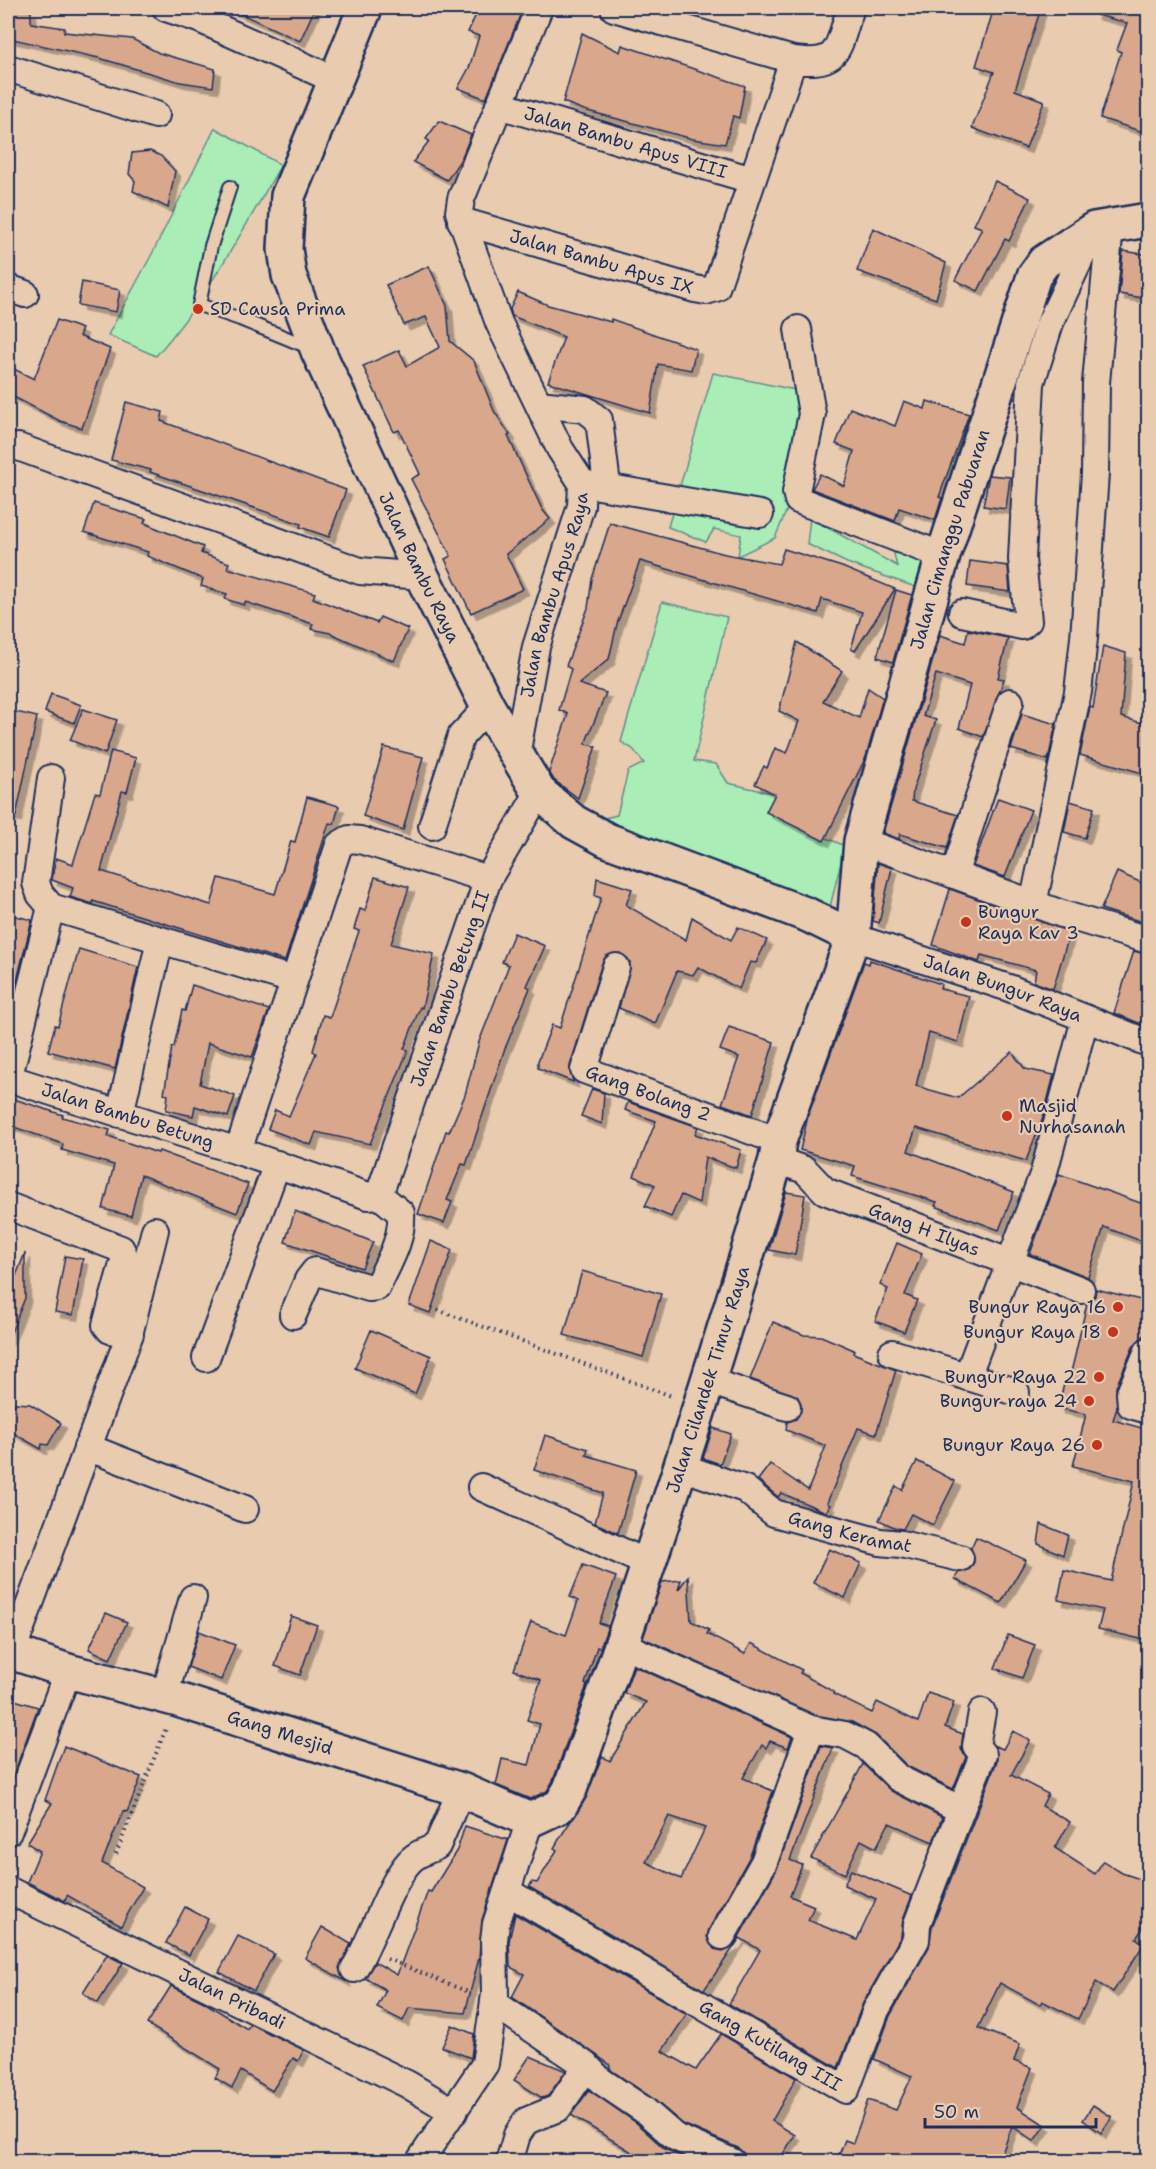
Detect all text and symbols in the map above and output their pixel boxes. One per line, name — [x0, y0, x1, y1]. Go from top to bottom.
street label: Jalan Bambu Apus VIII — [521, 101, 730, 184]
street label: Jalan Bambu Apus IX — [506, 224, 696, 300]
place label: SD Causa Prima — [210, 297, 345, 321]
marker: SD Causa Prima — [191, 302, 205, 316]
street label: Jalan Cimanggu Pabuaran — [905, 426, 995, 652]
street label: Jalan Bambu Raya — [373, 488, 466, 647]
street label: Jalan Bambu Apus Raya — [515, 492, 594, 700]
street label: Jalan Bambu Betung II — [405, 887, 495, 1090]
place label: Bungur Raya Kav 3 — [978, 900, 1079, 945]
marker: Bungur Raya Kav 3 — [959, 915, 973, 929]
street label: Jalan Bungur Raya — [920, 949, 1086, 1028]
street label: Gang Bolang 2 — [582, 1060, 714, 1127]
street label: Jalan Bambu Betung — [38, 1077, 217, 1155]
place label: Masjid Nurhasanah — [1019, 1094, 1126, 1139]
marker: Masjid Nurhasanah — [1000, 1109, 1014, 1123]
street label: Gang H Ilyas — [865, 1197, 983, 1262]
street label: Jalan Cilandek Timur Raya — [661, 1263, 755, 1496]
place label: Bungur Raya 16 — [968, 1295, 1106, 1319]
marker: Bungur Raya 16 — [1111, 1300, 1125, 1314]
place label: Bungur Raya 18 — [963, 1320, 1101, 1344]
marker: Bungur Raya 18 — [1106, 1325, 1120, 1339]
place label: Bungur Raya 22 — [945, 1365, 1087, 1389]
marker: Bungur Raya 22 — [1092, 1370, 1106, 1384]
place label: Bungur raya 24 — [940, 1389, 1077, 1413]
marker: Bungur raya 24 — [1082, 1394, 1096, 1408]
place label: Bungur Raya 26 — [943, 1433, 1085, 1457]
marker: Bungur Raya 26 — [1090, 1438, 1104, 1452]
street label: Gang Keramat — [786, 1505, 914, 1558]
street label: Gang Mesjid — [224, 1704, 336, 1760]
street label: Jalan Pribadi — [174, 1963, 290, 2035]
street label: Gang Kutilang III — [695, 1995, 846, 2097]
scale bar — [925, 2091, 1096, 2129]
text: 50 m — [934, 2100, 979, 2124]

